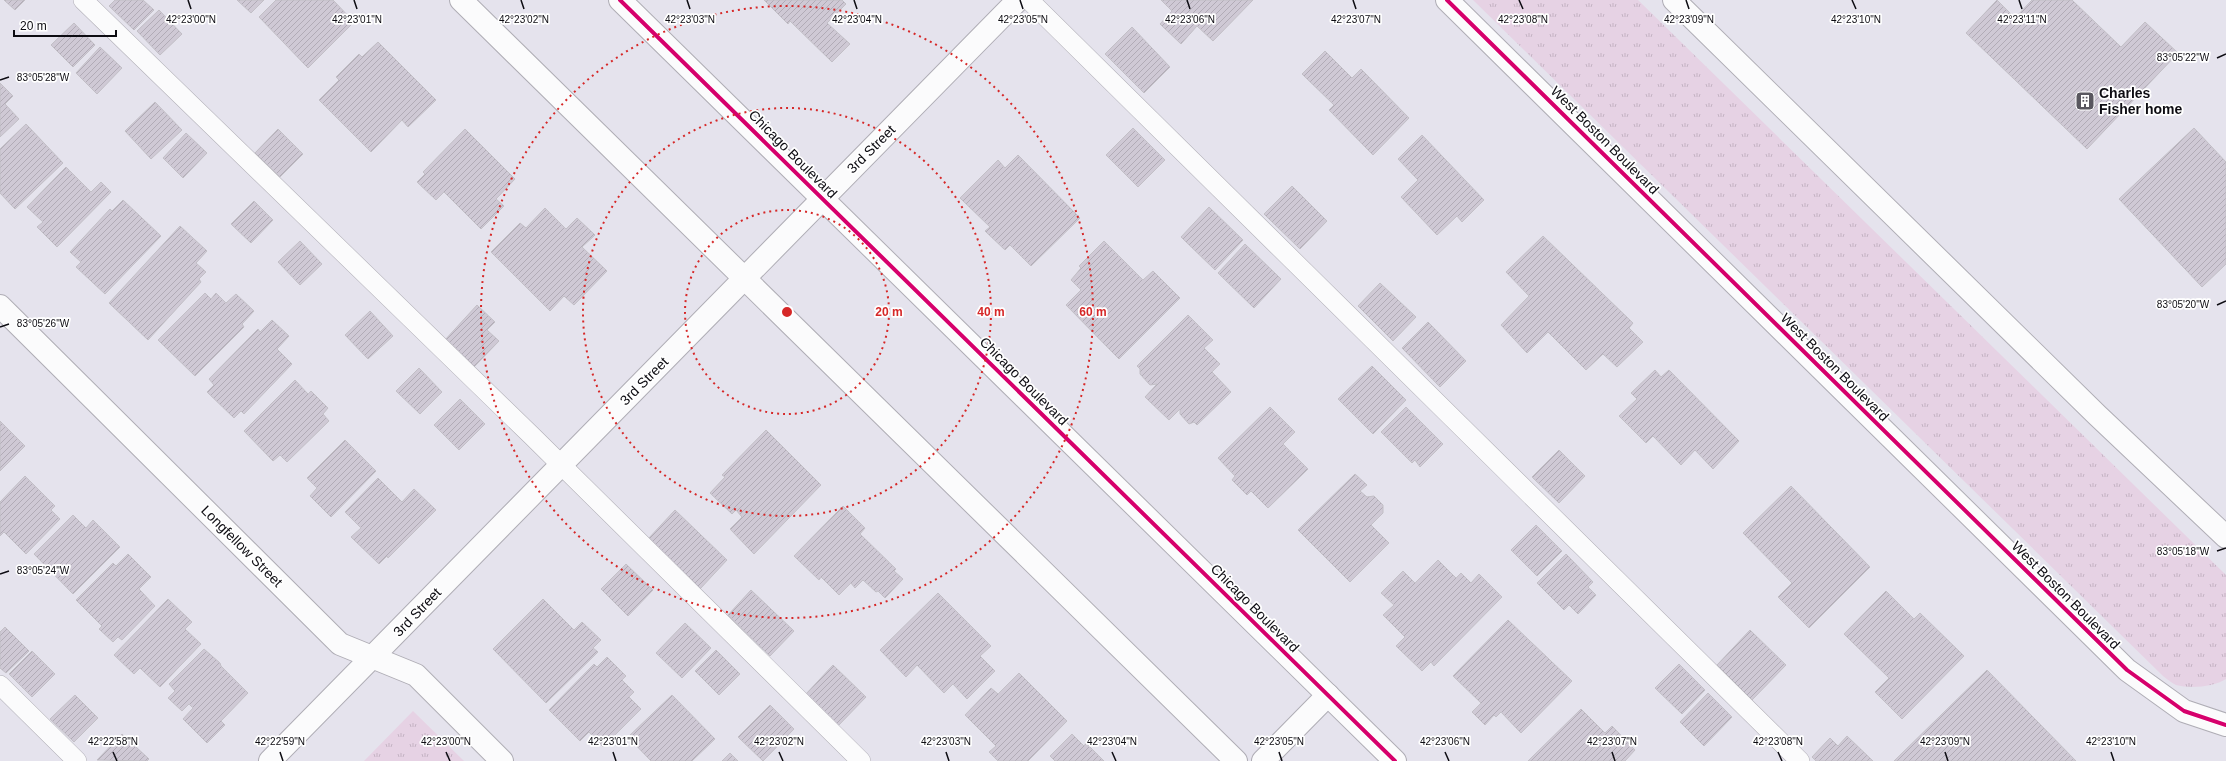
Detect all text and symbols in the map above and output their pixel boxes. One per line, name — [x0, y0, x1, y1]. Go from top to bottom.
scale bar — [14, 12, 116, 38]
text: 42°23'00"N — [166, 14, 216, 25]
text: 42°23'01"N — [332, 14, 382, 25]
text: 42°23'02"N — [499, 14, 549, 25]
text: 42°23'03"N — [665, 14, 715, 25]
text: 42°23'04"N — [832, 14, 882, 25]
text: 42°23'05"N — [998, 14, 1048, 25]
text: 42°23'06"N — [1165, 14, 1215, 25]
text: 42°23'07"N — [1331, 14, 1381, 25]
text: 42°23'08"N — [1498, 14, 1548, 25]
text: 42°23'09"N — [1664, 14, 1714, 25]
text: 42°23'10"N — [1831, 14, 1881, 25]
text: 42°23'11"N — [1997, 14, 2047, 25]
text: 20 m — [20, 19, 47, 33]
text: 83°05'22"W — [2157, 52, 2210, 63]
text: 83°05'28"W — [17, 72, 70, 83]
street label: West Boston Boulevard — [1548, 83, 1662, 197]
place label: Charles Fisher home — [2099, 85, 2182, 117]
building icon: Charles Fisher home — [2074, 90, 2096, 112]
street label: Chicago Boulevard — [746, 107, 840, 201]
street label: 3rd Street — [844, 122, 898, 176]
text: 83°05'20"W — [2157, 299, 2210, 310]
centre of rings — [780, 305, 794, 319]
text: 20 m — [875, 305, 903, 319]
text: 40 m — [977, 305, 1005, 319]
text: 60 m — [1079, 305, 1107, 319]
street label: West Boston Boulevard — [1778, 310, 1892, 424]
text: 83°05'26"W — [17, 318, 70, 329]
street label: Chicago Boulevard — [977, 334, 1071, 428]
street label: 3rd Street — [617, 354, 671, 408]
street label: Longfellow Street — [198, 502, 286, 590]
street label: West Boston Boulevard — [2009, 538, 2123, 652]
text: 83°05'18"W — [2157, 546, 2210, 557]
street label: Chicago Boulevard — [1208, 561, 1302, 655]
text: 83°05'24"W — [17, 565, 70, 576]
street label: 3rd Street — [390, 584, 444, 640]
text: 42°22'58"N — [88, 736, 138, 747]
text: 42°22'59"N — [255, 736, 305, 747]
text: 42°23'00"N — [421, 736, 471, 747]
text: 42°23'01"N — [588, 736, 638, 747]
text: 42°23'02"N — [754, 736, 804, 747]
text: 42°23'03"N — [921, 736, 971, 747]
text: 42°23'04"N — [1087, 736, 1137, 747]
text: 42°23'05"N — [1254, 736, 1304, 747]
text: 42°23'06"N — [1420, 736, 1470, 747]
text: 42°23'07"N — [1587, 736, 1637, 747]
text: 42°23'08"N — [1753, 736, 1803, 747]
text: 42°23'09"N — [1920, 736, 1970, 747]
text: 42°23'10"N — [2086, 736, 2136, 747]

